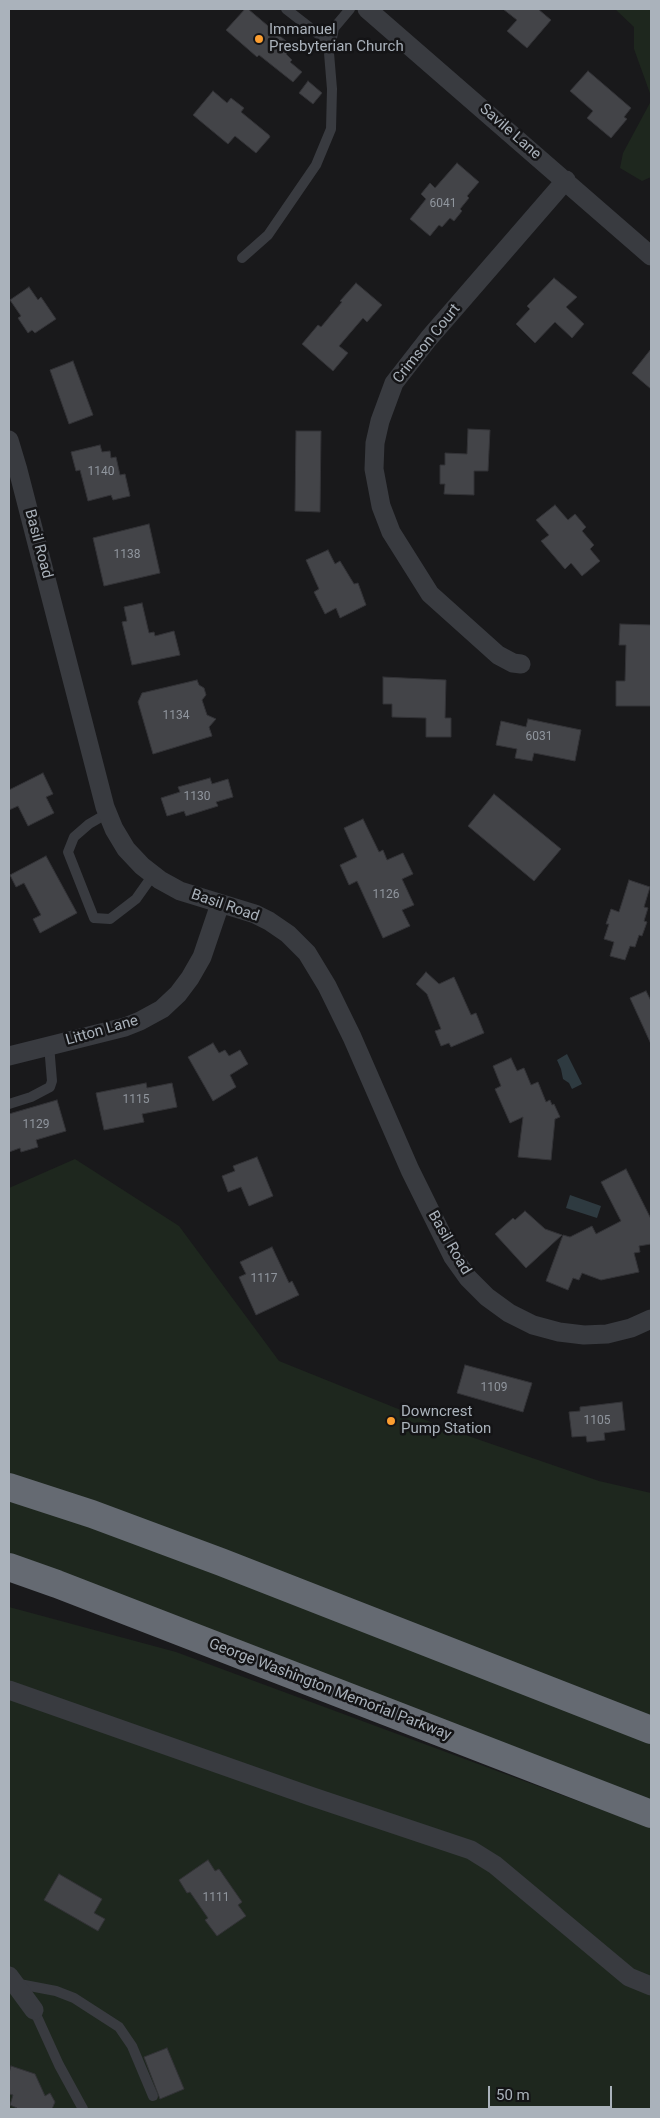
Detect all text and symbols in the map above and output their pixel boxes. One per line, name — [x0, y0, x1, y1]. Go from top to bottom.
place label: Immanuel Presbyterian Church — [269, 21, 404, 56]
marker: Immanuel Presbyterian Church — [253, 33, 265, 45]
street label: Savile Lane — [476, 100, 544, 164]
house number: 6041 — [430, 197, 456, 211]
street label: Crimson Court — [390, 301, 464, 387]
house number: 1140 — [88, 465, 114, 479]
street label: Basil Road — [20, 508, 56, 580]
house number: 1138 — [114, 548, 140, 562]
house number: 1134 — [163, 709, 189, 723]
house number: 6031 — [526, 730, 552, 744]
house number: 1130 — [184, 790, 210, 804]
street label: Basil Road — [189, 886, 261, 926]
house number: 1126 — [373, 888, 399, 902]
street label: Litton Lane — [64, 1012, 140, 1050]
house number: 1115 — [123, 1093, 149, 1107]
house number: 1129 — [23, 1118, 49, 1132]
street label: Basil Road — [424, 1208, 474, 1278]
house number: 1117 — [251, 1272, 277, 1286]
house number: 1109 — [481, 1381, 507, 1395]
place label: Downcrest Pump Station — [401, 1403, 491, 1438]
house number: 1105 — [584, 1414, 610, 1428]
marker: Downcrest Pump Station — [385, 1415, 397, 1427]
street label: George Washington Memorial Parkway — [206, 1635, 454, 1745]
house number: 1111 — [203, 1891, 229, 1905]
scale bar — [490, 2076, 614, 2108]
text: 50 m — [496, 2086, 530, 2104]

